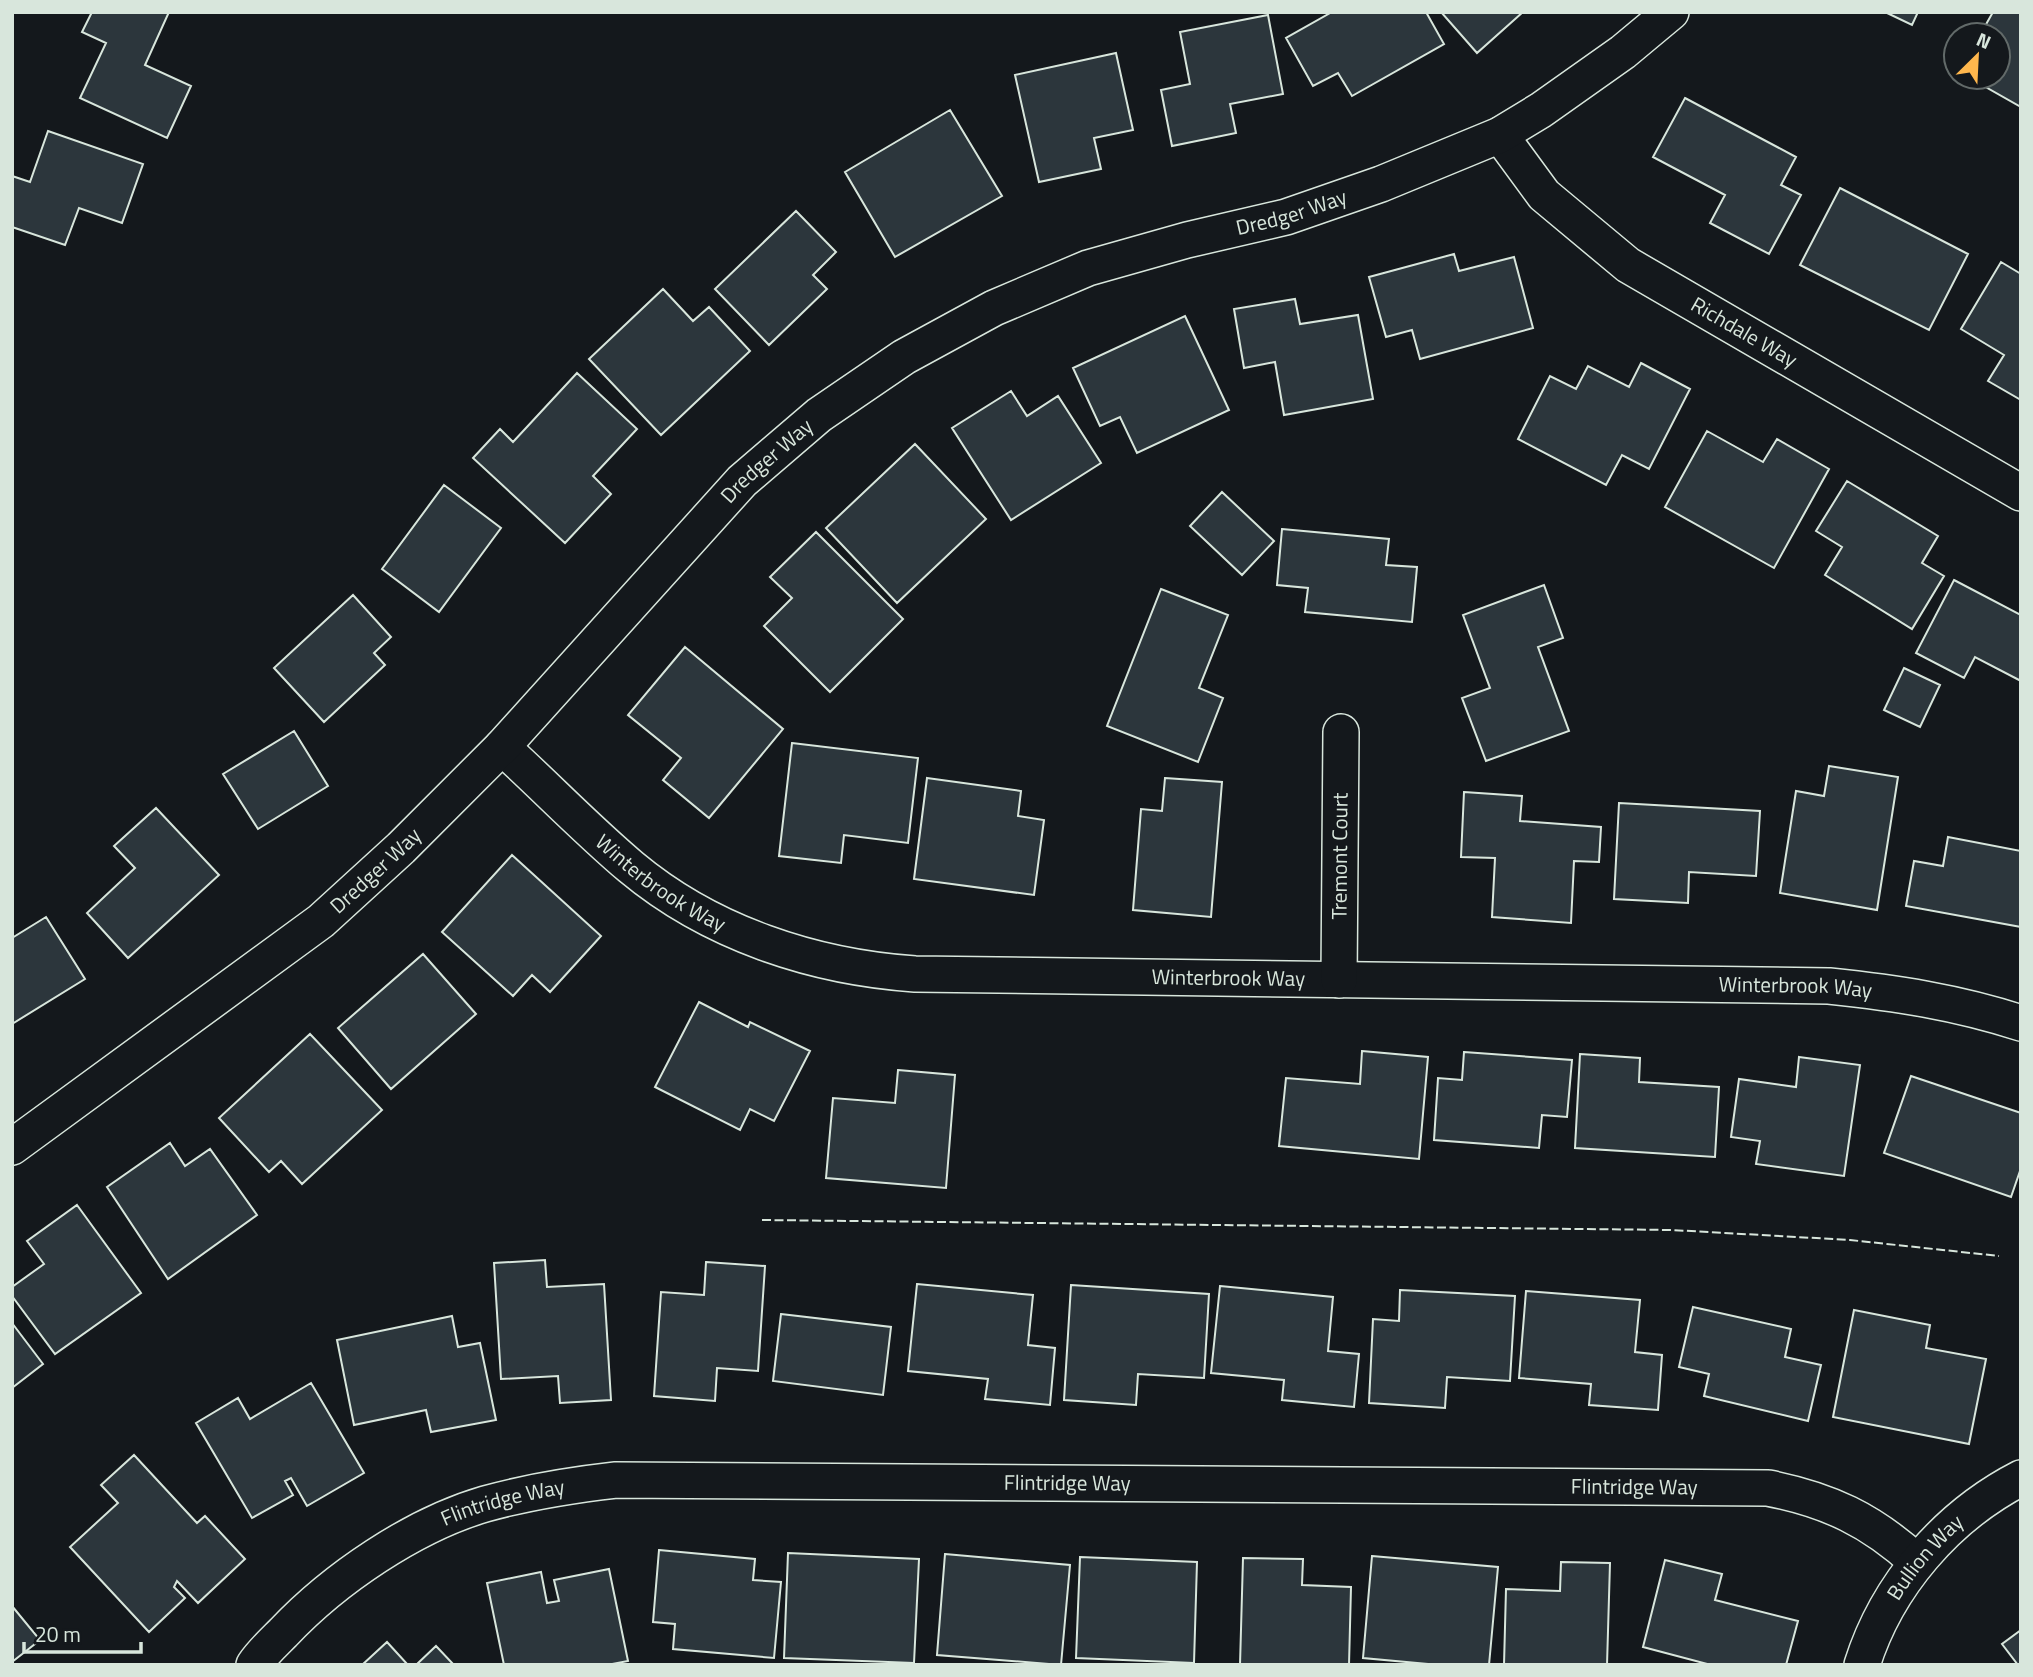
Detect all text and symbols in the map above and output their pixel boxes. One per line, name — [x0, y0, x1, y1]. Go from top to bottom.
north arrow — [1942, 21, 2012, 91]
text: N — [1972, 24, 1996, 56]
street label: Dredger Way — [1233, 180, 1351, 243]
street label: Richdale Way — [1685, 288, 1804, 375]
street label: Dredger Way — [712, 410, 819, 510]
street label: Tremont Court — [1322, 792, 1356, 920]
street label: Dredger Way — [322, 820, 428, 921]
street label: Winterbrook Way — [589, 826, 732, 939]
street label: Winterbrook Way — [1151, 960, 1305, 994]
street label: Winterbrook Way — [1718, 968, 1874, 1006]
street label: Flintridge Way — [1004, 1466, 1131, 1499]
street label: Flintridge Way — [435, 1470, 567, 1534]
street label: Flintridge Way — [1571, 1470, 1698, 1503]
street label: Bullion Way — [1878, 1506, 1970, 1606]
scale bar — [24, 1610, 142, 1654]
text: 20 m — [35, 1618, 81, 1650]

